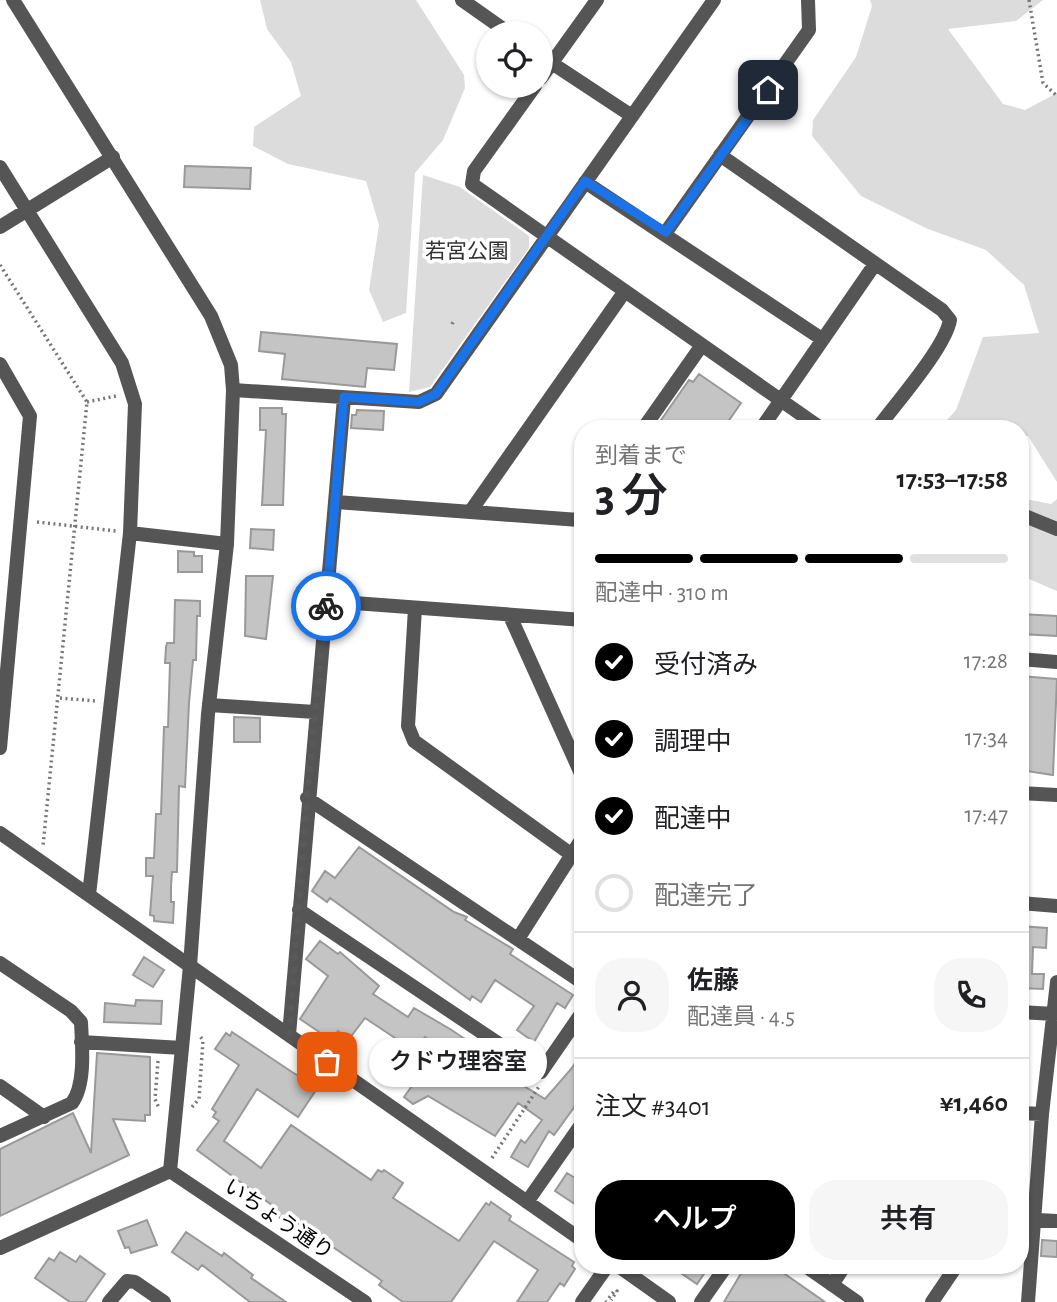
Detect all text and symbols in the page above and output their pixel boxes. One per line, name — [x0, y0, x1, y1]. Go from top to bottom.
map controls — [476, 21, 553, 98]
button: locate — [476, 21, 553, 98]
pin — [738, 60, 798, 120]
icon: home — [749, 71, 787, 109]
park label: 若宮公園 — [425, 240, 509, 262]
text: 到着まで — [595, 445, 687, 468]
text: 17:53–17:58 — [896, 466, 1008, 492]
text: 3 分 — [595, 474, 668, 520]
courier — [291, 571, 361, 641]
text: 配達中 · 310 m — [595, 582, 729, 605]
icon: bike — [307, 587, 345, 625]
icon: check — [595, 643, 633, 681]
text: 17:28 — [964, 650, 1008, 673]
text: 受付済み — [654, 652, 758, 678]
icon: check — [595, 720, 633, 758]
text: 17:34 — [965, 727, 1008, 750]
text: 調理中 — [654, 729, 732, 755]
icon: check — [595, 797, 633, 835]
text: 17:47 — [965, 804, 1008, 827]
text: 配達中 — [654, 806, 732, 832]
text: 配達完了 — [654, 883, 758, 909]
button: person — [595, 958, 669, 1032]
button: phone — [934, 958, 1008, 1032]
text: 佐藤 — [687, 968, 739, 994]
text: 配達員 · 4.5 — [687, 1006, 795, 1029]
pin — [297, 1032, 357, 1092]
callout: クドウ理容室 — [369, 1038, 548, 1086]
icon: bag — [308, 1043, 346, 1081]
text: クドウ理容室 — [389, 1051, 527, 1074]
text: ¥1,460 — [940, 1090, 1008, 1116]
text: 注文 #3401 — [595, 1094, 711, 1120]
street label: いちょう通り — [221, 1175, 337, 1263]
button: ヘルプ — [595, 1180, 795, 1260]
button: 共有 — [809, 1180, 1008, 1260]

